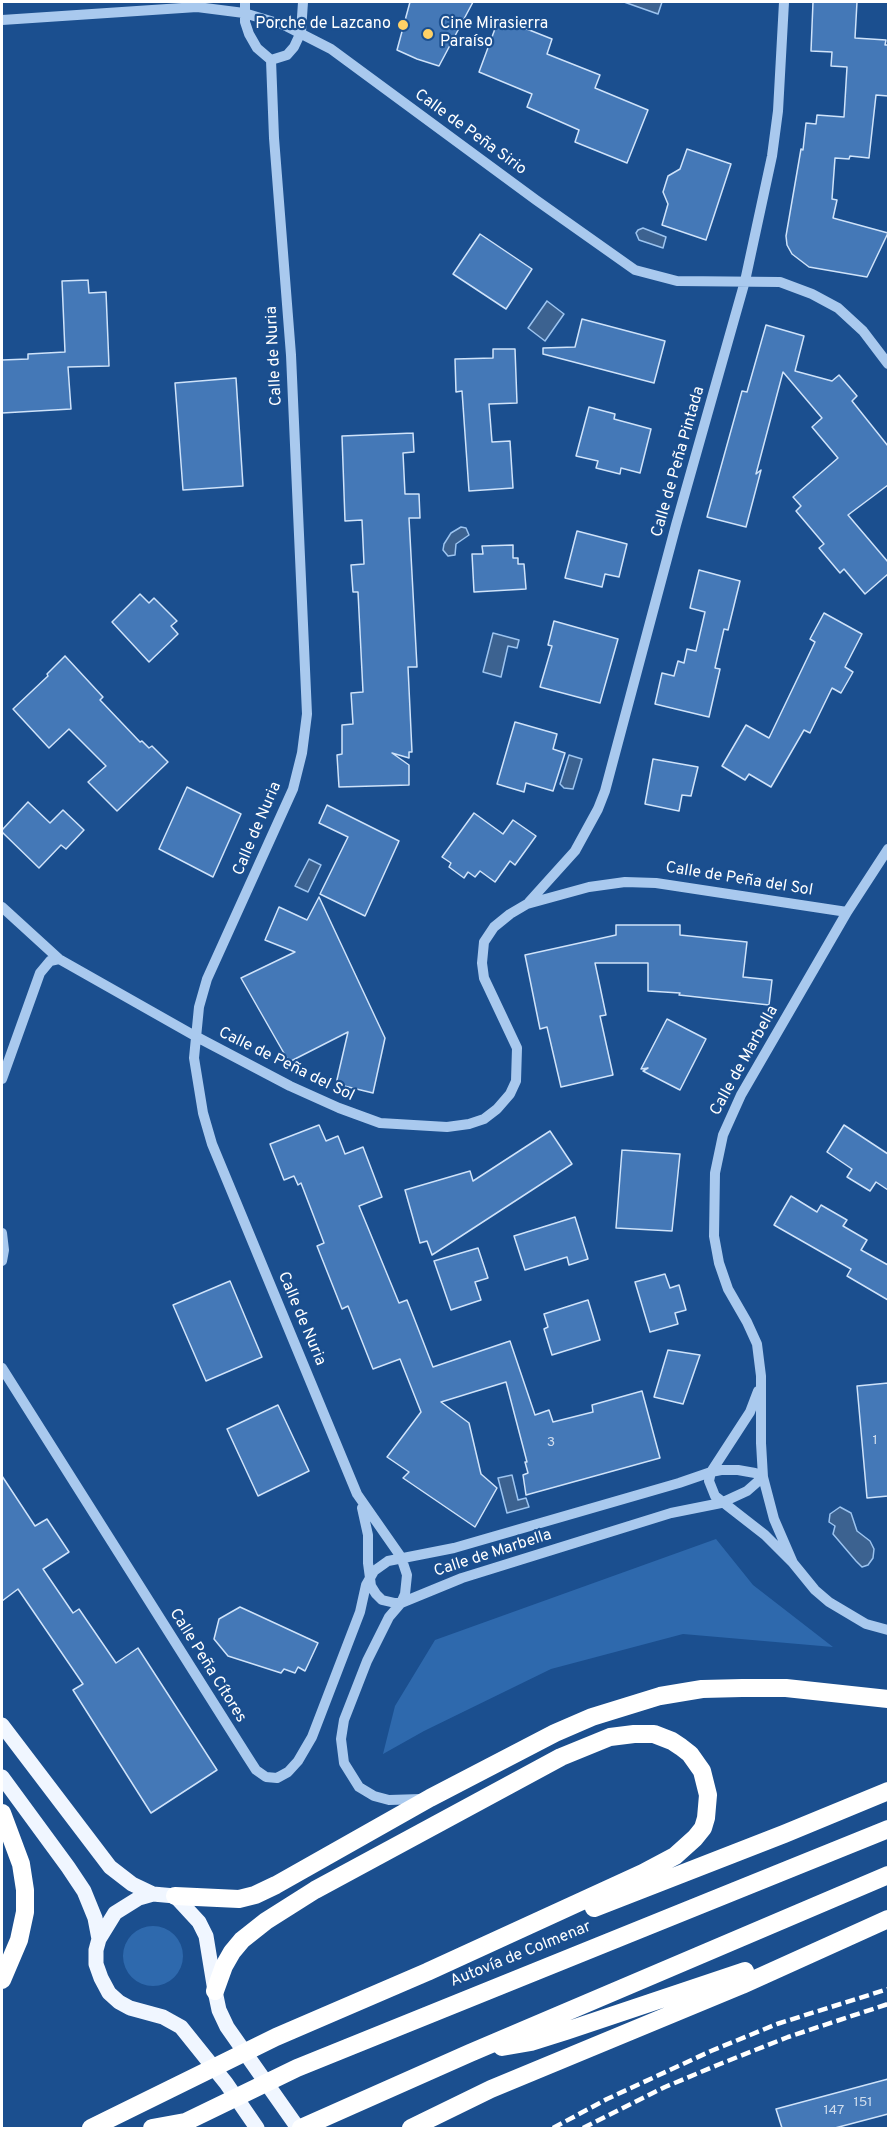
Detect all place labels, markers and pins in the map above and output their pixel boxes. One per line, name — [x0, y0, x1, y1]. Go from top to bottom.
place label: Porche de Lazcano — [255, 15, 391, 35]
place label: Cine Mirasierra Paraíso — [440, 15, 548, 53]
marker: Porche de Lazcano — [396, 18, 410, 32]
marker: Cine Mirasierra Paraíso — [421, 27, 435, 41]

